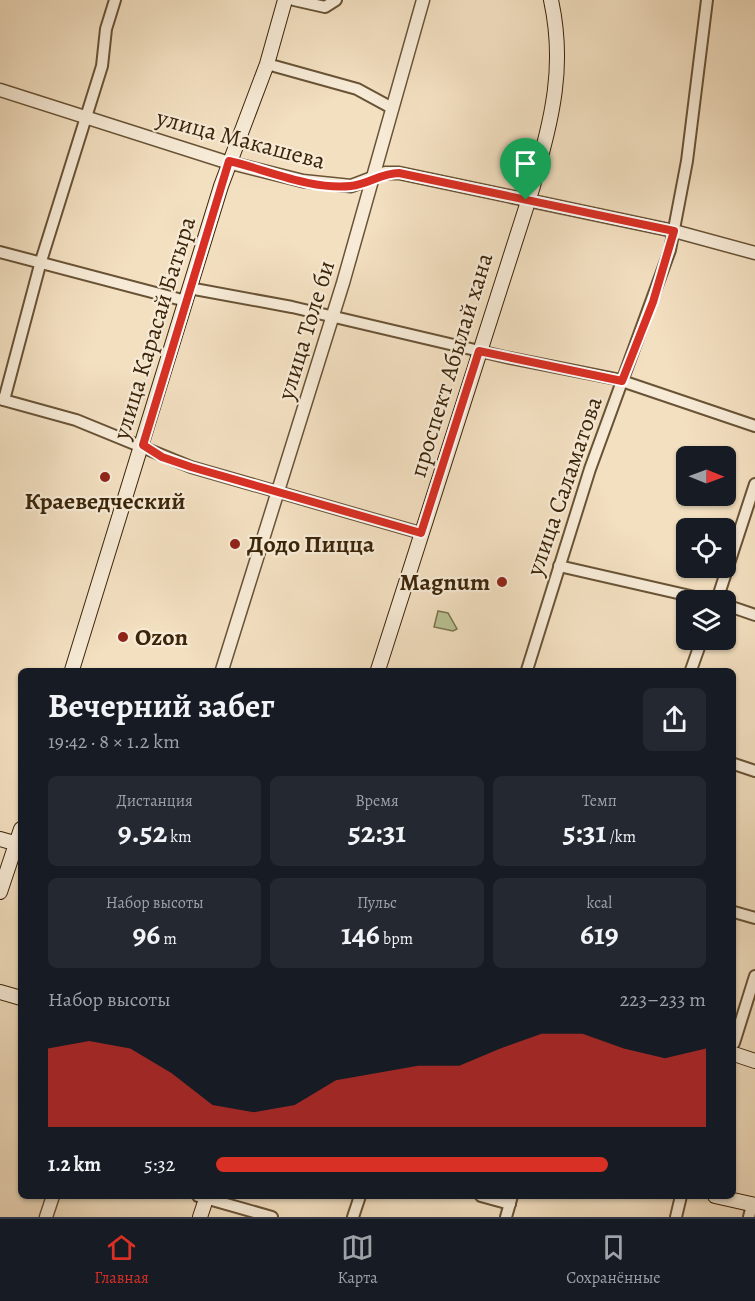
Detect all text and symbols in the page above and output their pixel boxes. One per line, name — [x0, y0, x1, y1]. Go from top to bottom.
street label: улица Макашева — [152, 101, 329, 177]
pin — [500, 138, 551, 200]
icon: arrive — [509, 147, 542, 180]
street label: улица Карасай Батыра — [105, 213, 203, 444]
street label: проспект Абылай хана — [402, 249, 500, 481]
street label: улица Толе би — [269, 256, 342, 405]
street label: улица Саламатова — [518, 392, 610, 581]
north arrow — [676, 446, 736, 506]
map controls — [676, 446, 736, 650]
marker: Краеведческий — [98, 470, 112, 484]
place label: Краеведческий — [25, 485, 185, 517]
button: locate — [676, 518, 736, 578]
place label: Додо Пицца — [247, 528, 375, 560]
marker: Додо Пицца — [228, 537, 242, 551]
place label: Magnum — [400, 566, 490, 598]
marker: Magnum — [495, 575, 509, 589]
button: layers — [676, 590, 736, 650]
place label: Ozon — [135, 621, 189, 653]
marker: Ozon — [116, 630, 130, 644]
text: Вечерний забег — [48, 683, 275, 728]
button: share — [643, 688, 706, 751]
text: 19:42 · 8 × 1.2 km — [48, 728, 180, 755]
text: Дистанция — [117, 790, 193, 812]
text: Время — [355, 790, 399, 812]
text: Темп — [582, 790, 617, 812]
text: 9.52 — [118, 812, 167, 852]
text: 52:31 — [348, 812, 406, 852]
text: 5:31 — [563, 812, 606, 852]
text: km — [167, 826, 192, 848]
text: /km — [606, 826, 636, 848]
text: Набор высоты — [106, 892, 204, 914]
text: Пульс — [357, 892, 397, 914]
text: kcal — [587, 892, 612, 914]
text: 96 — [132, 914, 160, 954]
text: 146 — [341, 914, 380, 954]
text: 619 — [580, 914, 619, 954]
text: m — [160, 928, 177, 950]
text: bpm — [380, 928, 413, 950]
text: Набор высоты — [48, 986, 171, 1013]
text: 223–233 m — [620, 986, 706, 1013]
text: 1.2 km — [48, 1151, 101, 1178]
text: 5:32 — [144, 1151, 175, 1178]
tab: Главная — [94, 1231, 149, 1289]
tab: Карта — [337, 1231, 378, 1289]
tab: Сохранённые — [566, 1231, 661, 1289]

